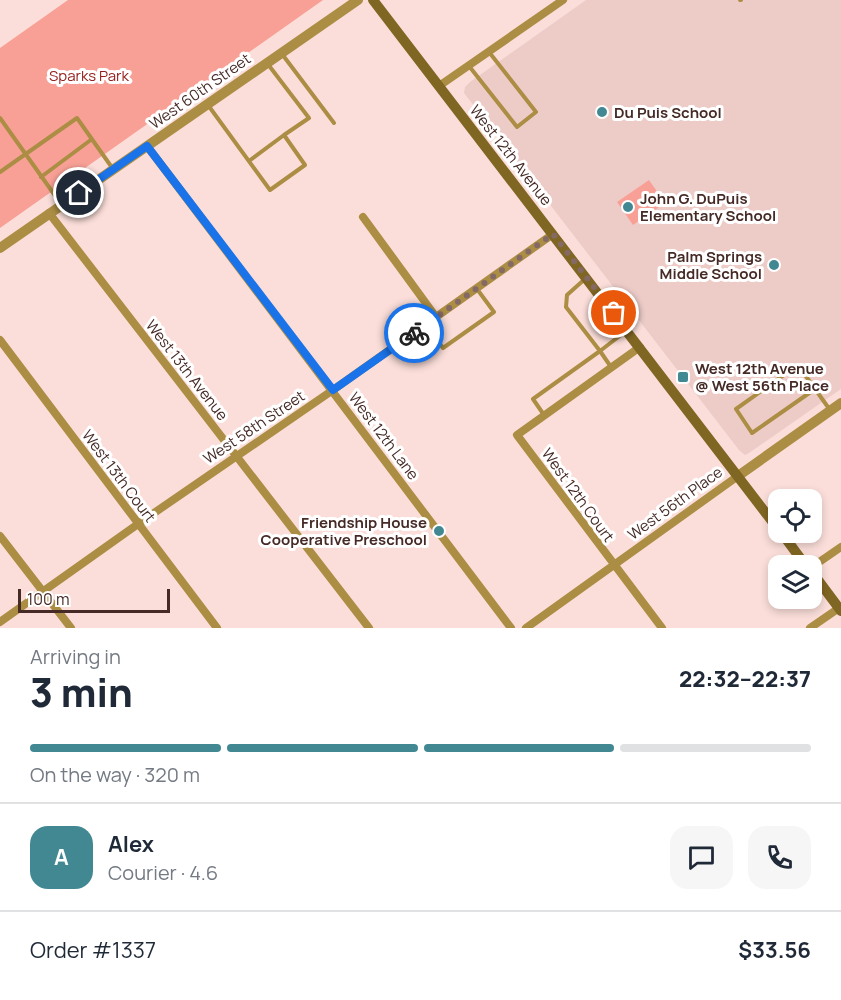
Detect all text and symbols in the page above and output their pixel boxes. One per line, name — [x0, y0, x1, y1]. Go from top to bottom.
street label: West 60th Street — [145, 48, 255, 134]
park label: Sparks Park — [49, 65, 130, 86]
street label: West 12th Avenue — [465, 100, 557, 210]
place label: Du Puis School — [614, 102, 722, 123]
marker: Du Puis School — [595, 105, 609, 119]
pin — [53, 167, 104, 218]
icon: home — [62, 176, 95, 209]
place label: John G. DuPuis Elementary School — [640, 188, 776, 226]
marker: John G. DuPuis Elementary School — [621, 200, 635, 214]
place label: Palm Springs Middle School — [660, 246, 762, 284]
marker: Palm Springs Middle School — [767, 258, 781, 272]
pin — [588, 287, 639, 338]
icon: bag — [597, 296, 630, 329]
courier — [384, 303, 444, 363]
street label: West 13th Avenue — [141, 315, 233, 425]
icon: bike — [398, 317, 431, 350]
place label: West 12th Avenue @ West 56th Place — [695, 358, 829, 396]
marker: West 12th Avenue @ West 56th Place — [676, 370, 690, 384]
street label: West 58th Street — [199, 385, 309, 469]
street label: West 12th Lane — [344, 388, 424, 484]
street label: West 13th Court — [77, 425, 161, 527]
street label: West 12th Court — [537, 444, 619, 546]
street label: West 56th Place — [623, 461, 727, 545]
map controls — [768, 489, 822, 609]
button: locate — [768, 489, 822, 543]
place label: Friendship House Cooperative Preschool — [261, 512, 427, 550]
marker: Friendship House Cooperative Preschool — [432, 524, 446, 538]
button: layers — [768, 555, 822, 609]
scale bar — [18, 586, 170, 614]
text: 100 m — [27, 588, 70, 610]
text: Arriving in — [30, 643, 121, 670]
text: 22:32–22:37 — [679, 664, 811, 694]
text: 3 min — [30, 665, 133, 719]
text: On the way · 320 m — [30, 761, 200, 788]
button: chat — [670, 826, 733, 889]
button: phone — [748, 826, 811, 889]
text: Alex — [108, 829, 154, 859]
text: A — [54, 842, 69, 872]
text: Courier · 4.6 — [108, 859, 218, 886]
text: Order #1337 — [30, 935, 156, 965]
text: $33.56 — [738, 935, 811, 965]

